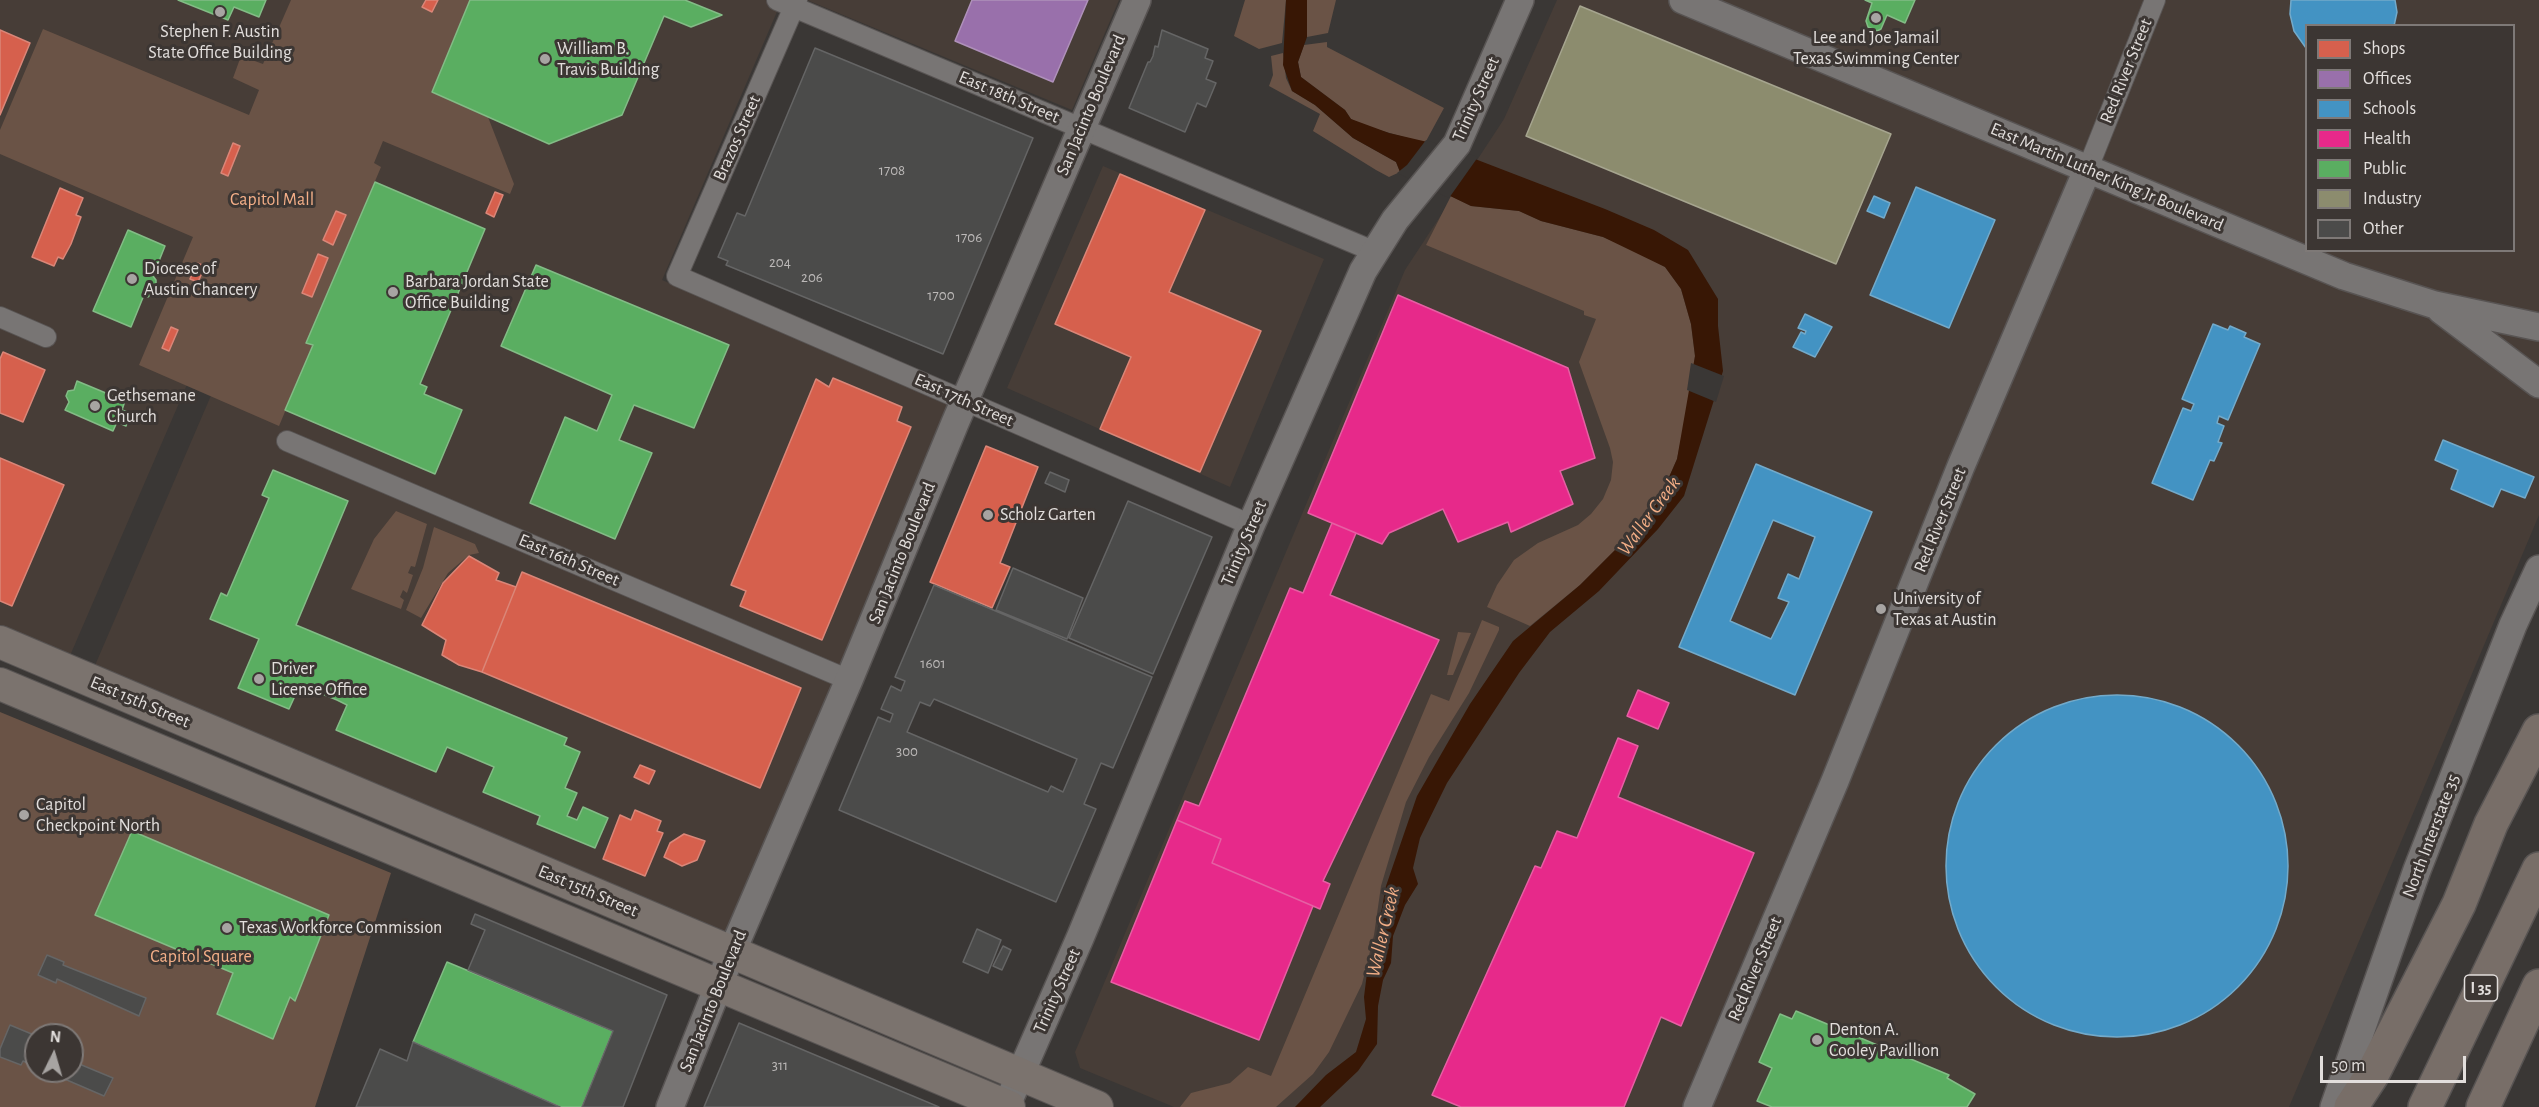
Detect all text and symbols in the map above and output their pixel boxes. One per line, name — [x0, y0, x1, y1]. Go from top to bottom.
marker: Stephen F. Austin State Office Building — [213, 5, 227, 19]
marker: Lee and Joe Jamail Texas Swimming Center — [1869, 11, 1883, 25]
street label: Red River Street — [2095, 15, 2157, 127]
place label: Stephen F. Austin State Office Building — [148, 21, 292, 63]
legend — [2305, 24, 2515, 252]
place label: Lee and Joe Jamail Texas Swimming Center — [1793, 27, 1959, 70]
street label: San Jacinto Boulevard — [1052, 31, 1130, 179]
place label: William B. Travis Building — [557, 38, 659, 80]
text: Shops — [2363, 40, 2405, 58]
marker: William B. Travis Building — [538, 52, 552, 66]
street label: Trinity Street — [1448, 53, 1504, 145]
street label: East 18th Street — [955, 66, 1063, 128]
text: Offices — [2363, 70, 2412, 88]
street label: Brazos Street — [709, 92, 765, 184]
text: Schools — [2363, 100, 2416, 118]
street label: East Martin Luther King Jr Boulevard — [1987, 118, 2227, 236]
text: Health — [2363, 130, 2411, 148]
text: Public — [2363, 160, 2406, 178]
house number: 1708 — [879, 161, 905, 179]
park label: Capitol Mall — [230, 189, 314, 211]
text: Industry — [2363, 190, 2422, 208]
text: Other — [2363, 220, 2404, 238]
house number: 1706 — [956, 228, 982, 246]
house number: 204 — [769, 253, 791, 271]
place label: Diocese of Austin Chancery — [144, 258, 257, 300]
house number: 206 — [801, 268, 823, 286]
place label: Barbara Jordan State Office Building — [405, 271, 549, 314]
marker: Diocese of Austin Chancery — [125, 272, 139, 286]
marker: Barbara Jordan State Office Building — [386, 285, 400, 299]
house number: 1700 — [927, 286, 955, 304]
street label: East 17th Street — [911, 369, 1017, 431]
place label: Gethsemane Church — [107, 385, 196, 428]
marker: Gethsemane Church — [88, 399, 102, 413]
street label: Red River Street — [1909, 464, 1971, 576]
water label: Waller Creek — [1612, 472, 1686, 560]
street label: San Jacinto Boulevard — [864, 479, 940, 627]
street label: Trinity Street — [1216, 497, 1272, 589]
place label: Scholz Garten — [1000, 504, 1096, 526]
marker: Scholz Garten — [981, 508, 995, 522]
street label: East 16th Street — [515, 529, 623, 591]
place label: University of Texas at Austin — [1893, 588, 1997, 630]
marker: University of Texas at Austin — [1874, 602, 1888, 616]
house number: 1601 — [920, 654, 946, 672]
place label: Driver License Office — [271, 658, 367, 700]
street label: East 15th Street — [87, 671, 193, 733]
marker: Driver License Office — [252, 672, 266, 686]
house number: 300 — [896, 742, 918, 760]
street label: North Interstate 35 — [2398, 771, 2464, 901]
place label: Capitol Checkpoint North — [36, 794, 160, 836]
marker: Capitol Checkpoint North — [17, 808, 31, 822]
street label: East 15th Street — [535, 860, 641, 922]
water label: Waller Creek — [1361, 884, 1405, 980]
street label: Red River Street — [1723, 914, 1787, 1024]
place label: Texas Workforce Commission — [239, 917, 442, 939]
marker: Texas Workforce Commission — [220, 921, 234, 935]
street label: San Jacinto Boulevard — [675, 927, 751, 1075]
street label: Trinity Street — [1029, 945, 1085, 1037]
park label: Capitol Square — [150, 946, 252, 968]
road number: I 35 — [2464, 975, 2498, 1001]
place label: Denton A. Cooley Pavillion — [1829, 1019, 1939, 1062]
north arrow — [24, 1023, 84, 1083]
text: N — [49, 1029, 62, 1046]
marker: Denton A. Cooley Pavillion — [1810, 1033, 1824, 1047]
scale bar — [2323, 1044, 2468, 1082]
house number: 311 — [772, 1056, 788, 1074]
text: 50 m — [2331, 1057, 2365, 1075]

